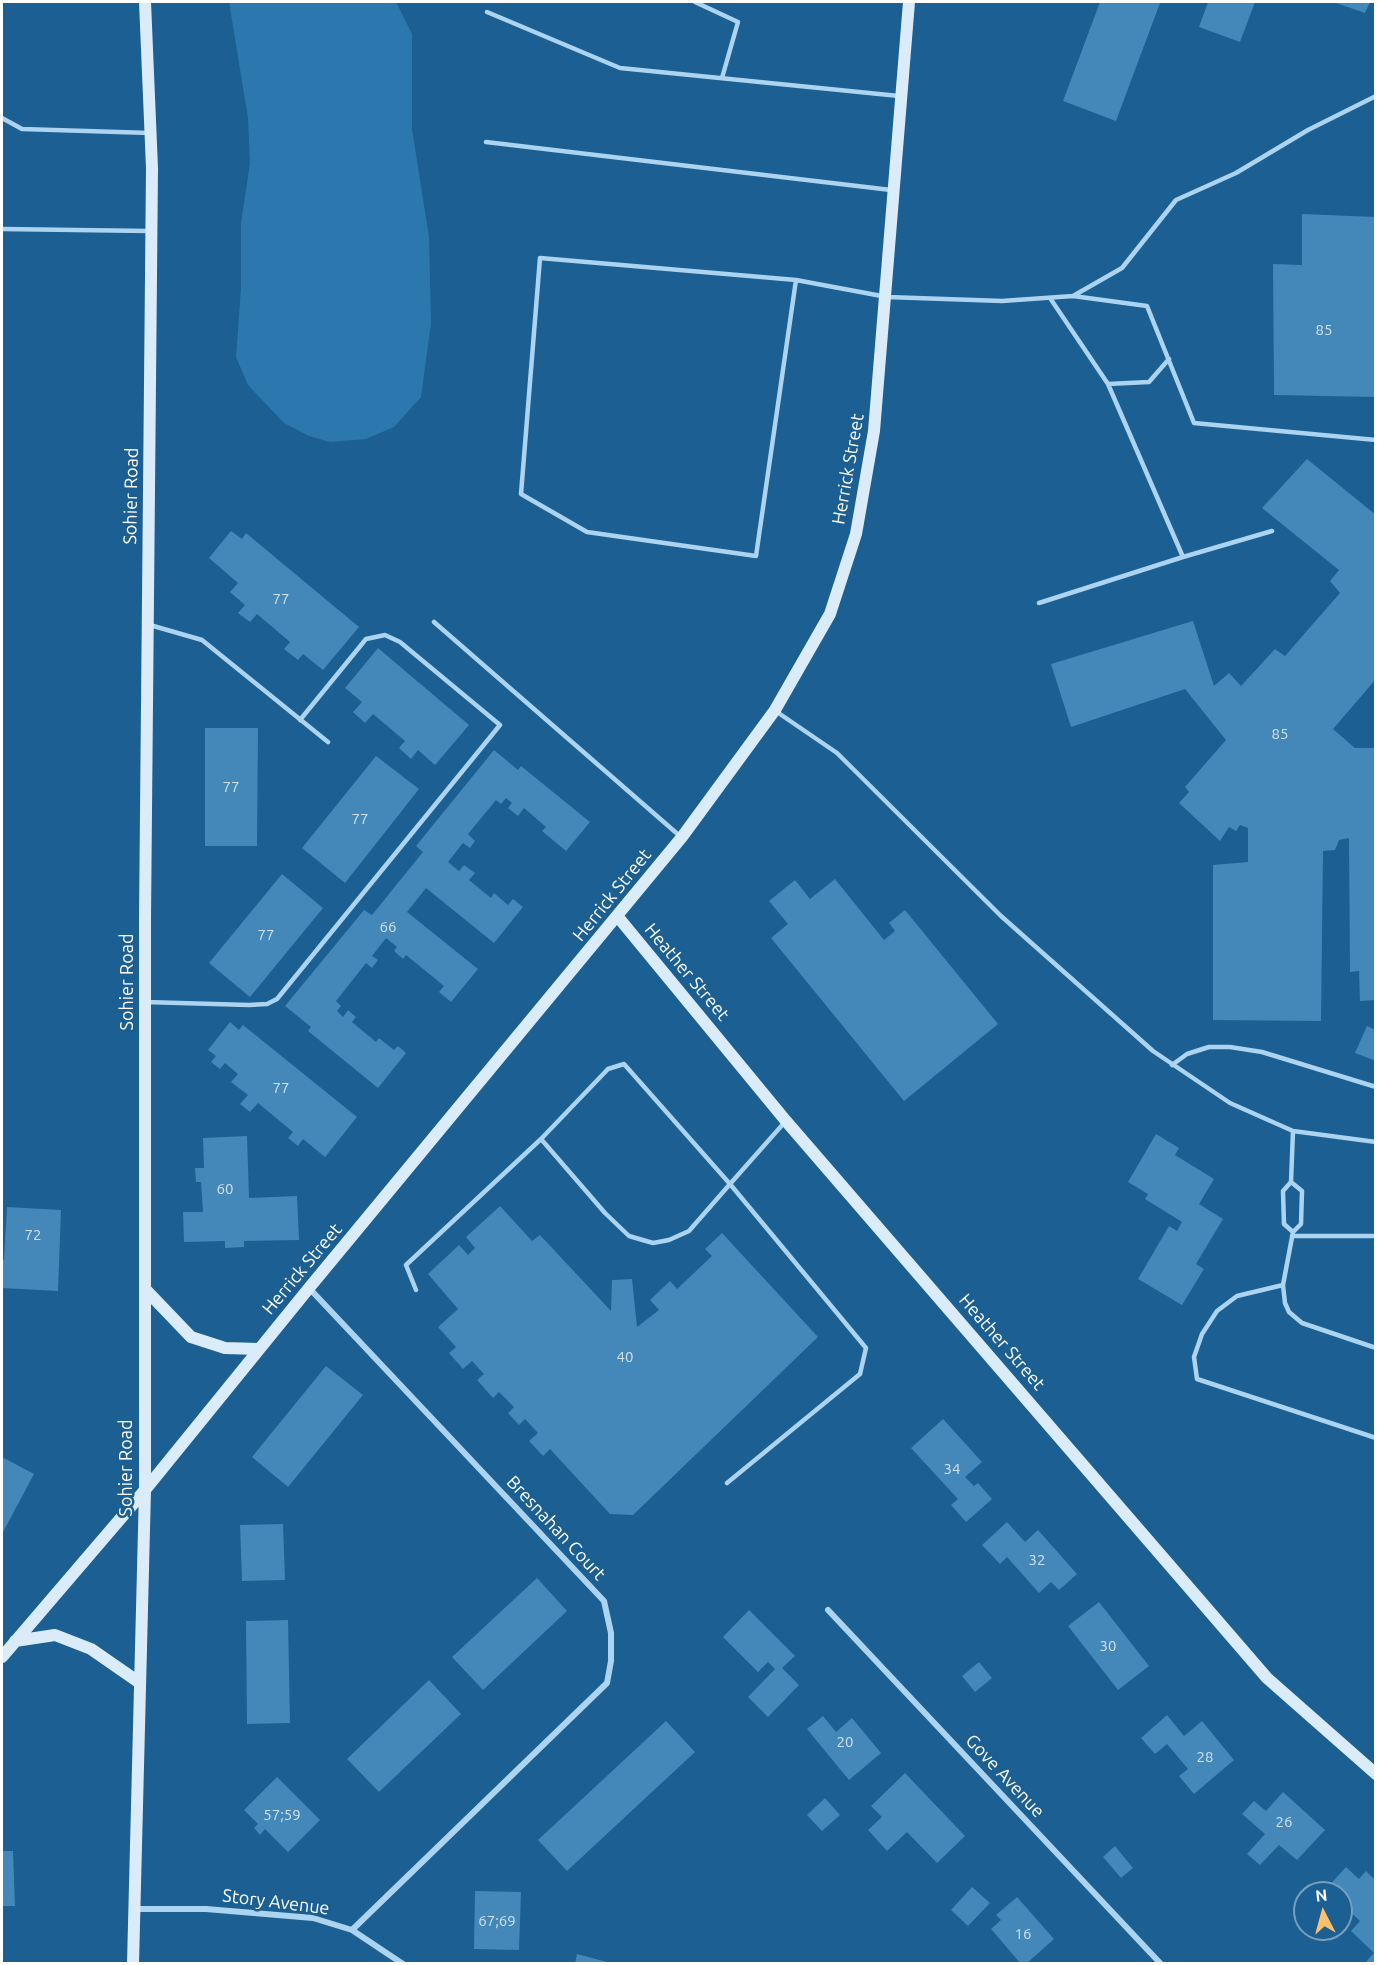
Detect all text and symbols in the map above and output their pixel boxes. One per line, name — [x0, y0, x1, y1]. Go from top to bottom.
house number: 85 — [1316, 321, 1332, 339]
street label: Herrick Street — [828, 412, 868, 526]
street label: Sohier Road — [119, 447, 143, 545]
house number: 77 — [273, 590, 289, 608]
house number: 85 — [1272, 725, 1288, 743]
house number: 77 — [223, 778, 239, 796]
house number: 77 — [352, 810, 368, 828]
street label: Herrick Street — [568, 845, 656, 945]
house number: 66 — [380, 918, 396, 936]
street label: Heather Street — [640, 919, 734, 1025]
house number: 77 — [258, 926, 274, 944]
street label: Sohier Road — [116, 934, 138, 1030]
house number: 77 — [273, 1079, 289, 1097]
house number: 60 — [217, 1180, 233, 1198]
street label: Herrick Street — [258, 1219, 346, 1319]
house number: 72 — [25, 1226, 41, 1244]
street label: Heather Street — [954, 1290, 1050, 1394]
house number: 40 — [617, 1348, 633, 1366]
street label: Sohier Road — [115, 1420, 137, 1516]
house number: 34 — [944, 1460, 960, 1478]
street label: Bresnahan Court — [502, 1471, 610, 1585]
house number: 32 — [1029, 1551, 1045, 1569]
house number: 30 — [1100, 1637, 1116, 1655]
street label: Gove Avenue — [961, 1730, 1049, 1822]
house number: 20 — [837, 1733, 853, 1751]
house number: 28 — [1197, 1748, 1213, 1766]
house number: 57;59 — [263, 1806, 301, 1824]
house number: 26 — [1276, 1813, 1292, 1831]
north arrow — [1293, 1881, 1353, 1941]
street label: Story Avenue — [221, 1885, 331, 1919]
text: N — [1314, 1886, 1328, 1905]
house number: 67;69 — [478, 1912, 516, 1930]
house number: 16 — [1015, 1925, 1031, 1943]

